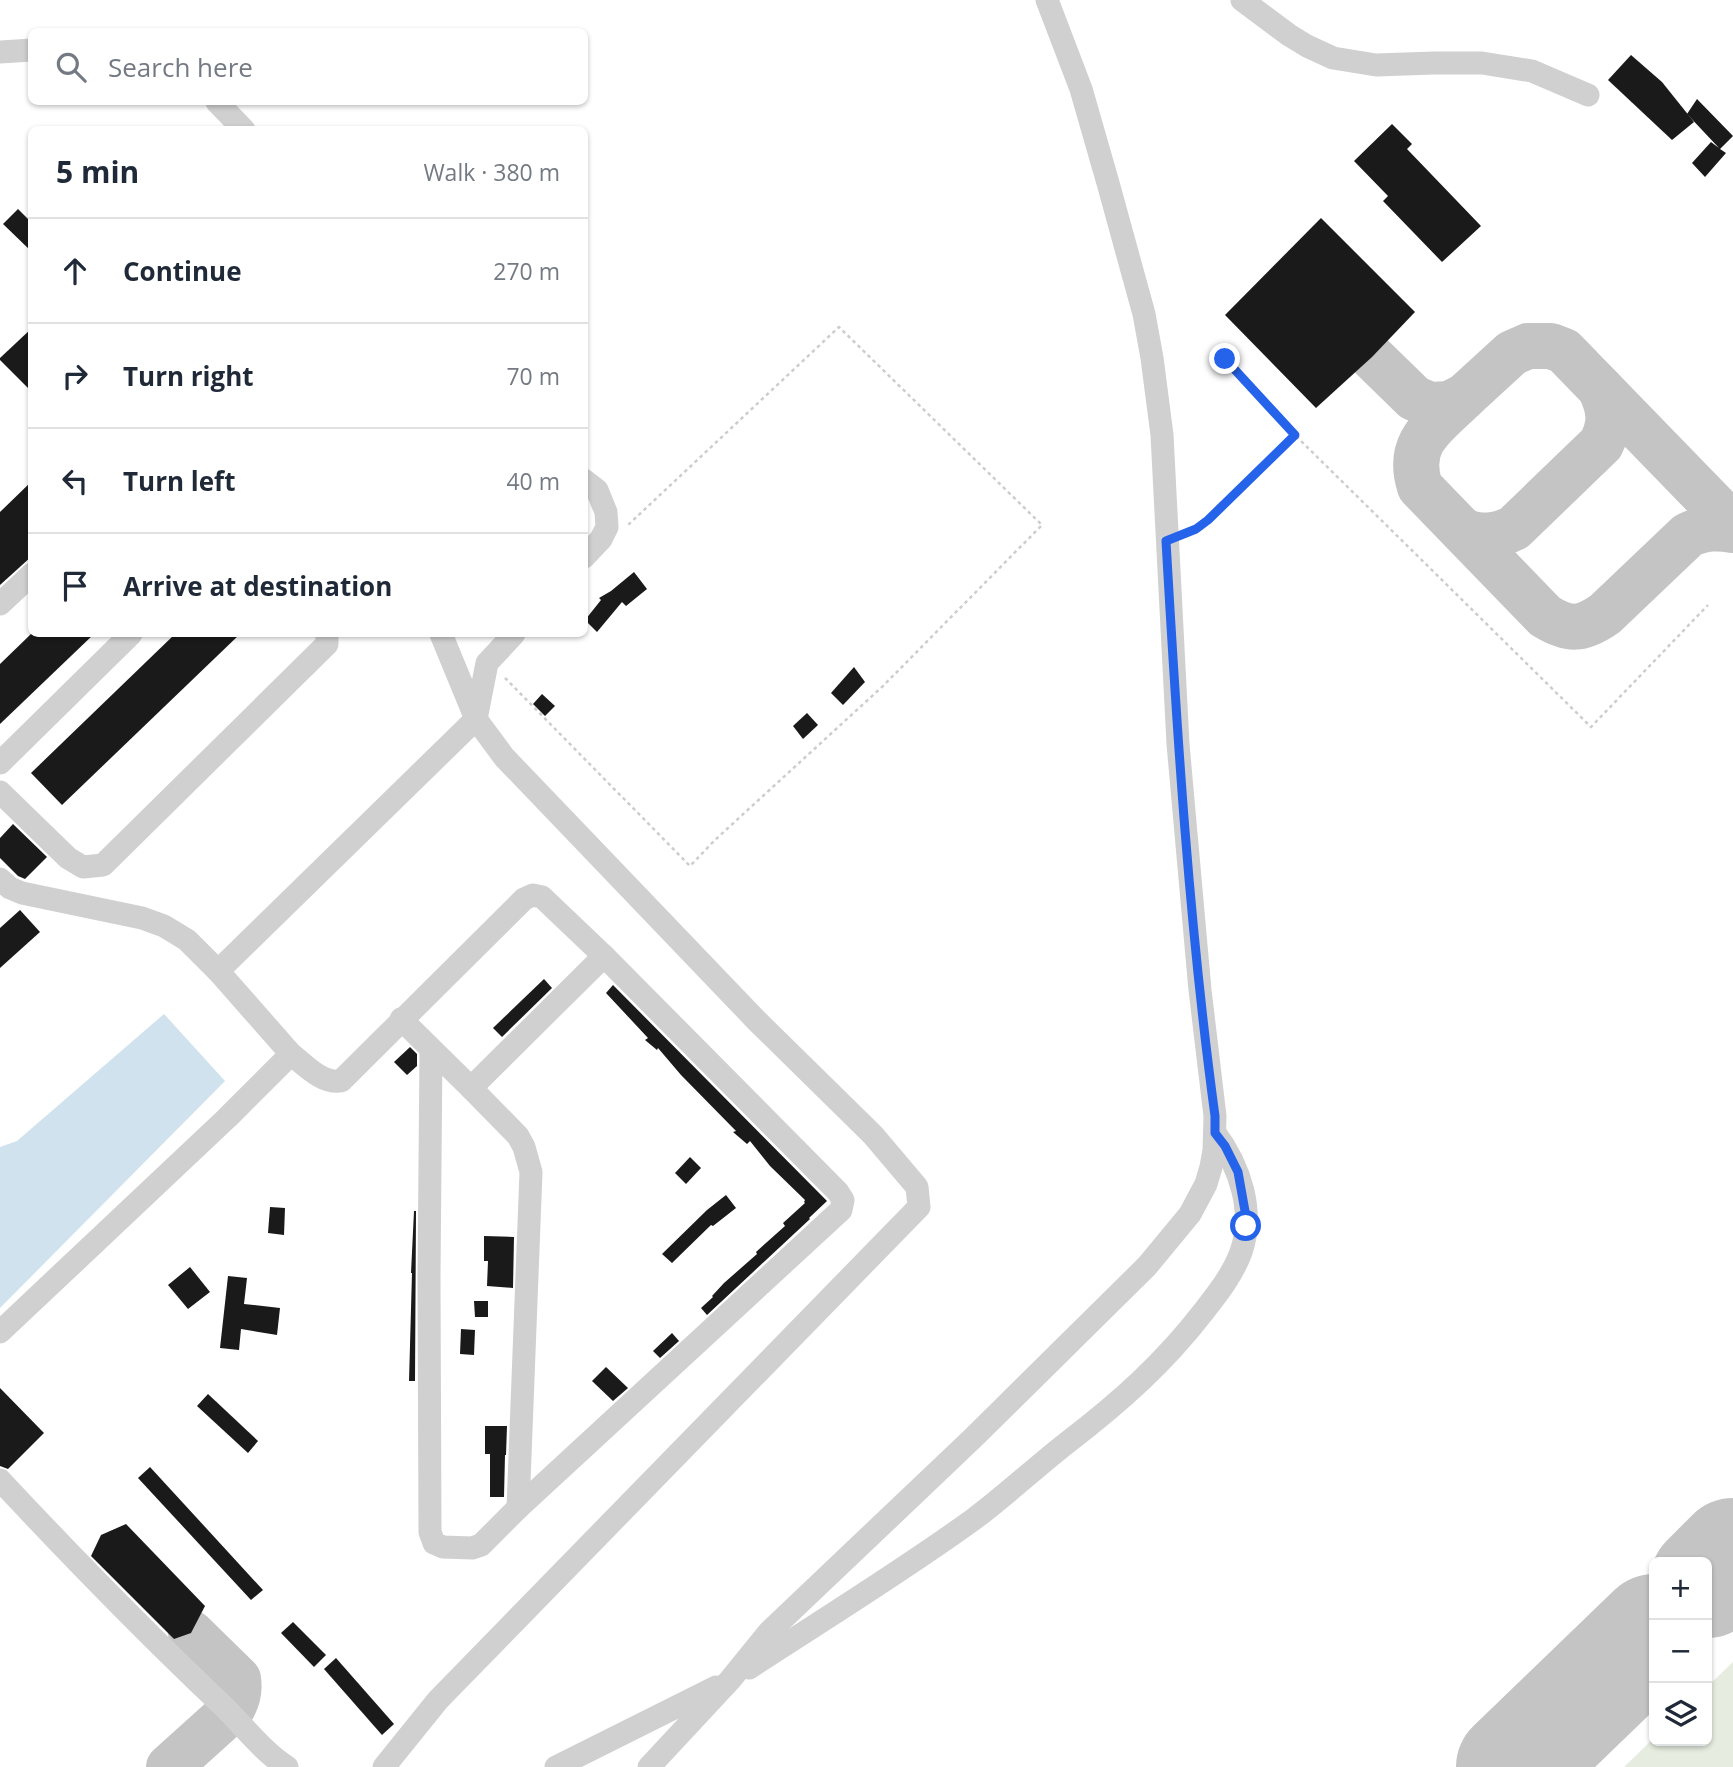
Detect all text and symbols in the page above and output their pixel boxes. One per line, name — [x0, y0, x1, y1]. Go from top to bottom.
search box — [28, 28, 588, 105]
icon: search — [52, 48, 90, 86]
text: Search here — [108, 49, 253, 85]
text: 5 min — [56, 151, 139, 192]
text: Walk · 380 m — [423, 156, 560, 188]
icon: ahead — [56, 252, 94, 290]
text: Continue — [123, 253, 242, 289]
text: 270 m — [493, 255, 560, 287]
route end — [1209, 343, 1240, 374]
icon: right — [56, 357, 94, 395]
text: Turn right — [123, 358, 254, 394]
text: 70 m — [506, 360, 560, 392]
icon: left — [56, 462, 94, 500]
text: Turn left — [123, 463, 235, 499]
text: 40 m — [506, 465, 560, 497]
icon: arrive — [56, 567, 94, 605]
text: Arrive at destination — [123, 568, 392, 604]
route start — [1230, 1210, 1261, 1241]
map controls — [1649, 1557, 1712, 1746]
button: + — [1649, 1557, 1712, 1620]
button: − — [1649, 1620, 1712, 1683]
button: layers — [1649, 1683, 1712, 1746]

